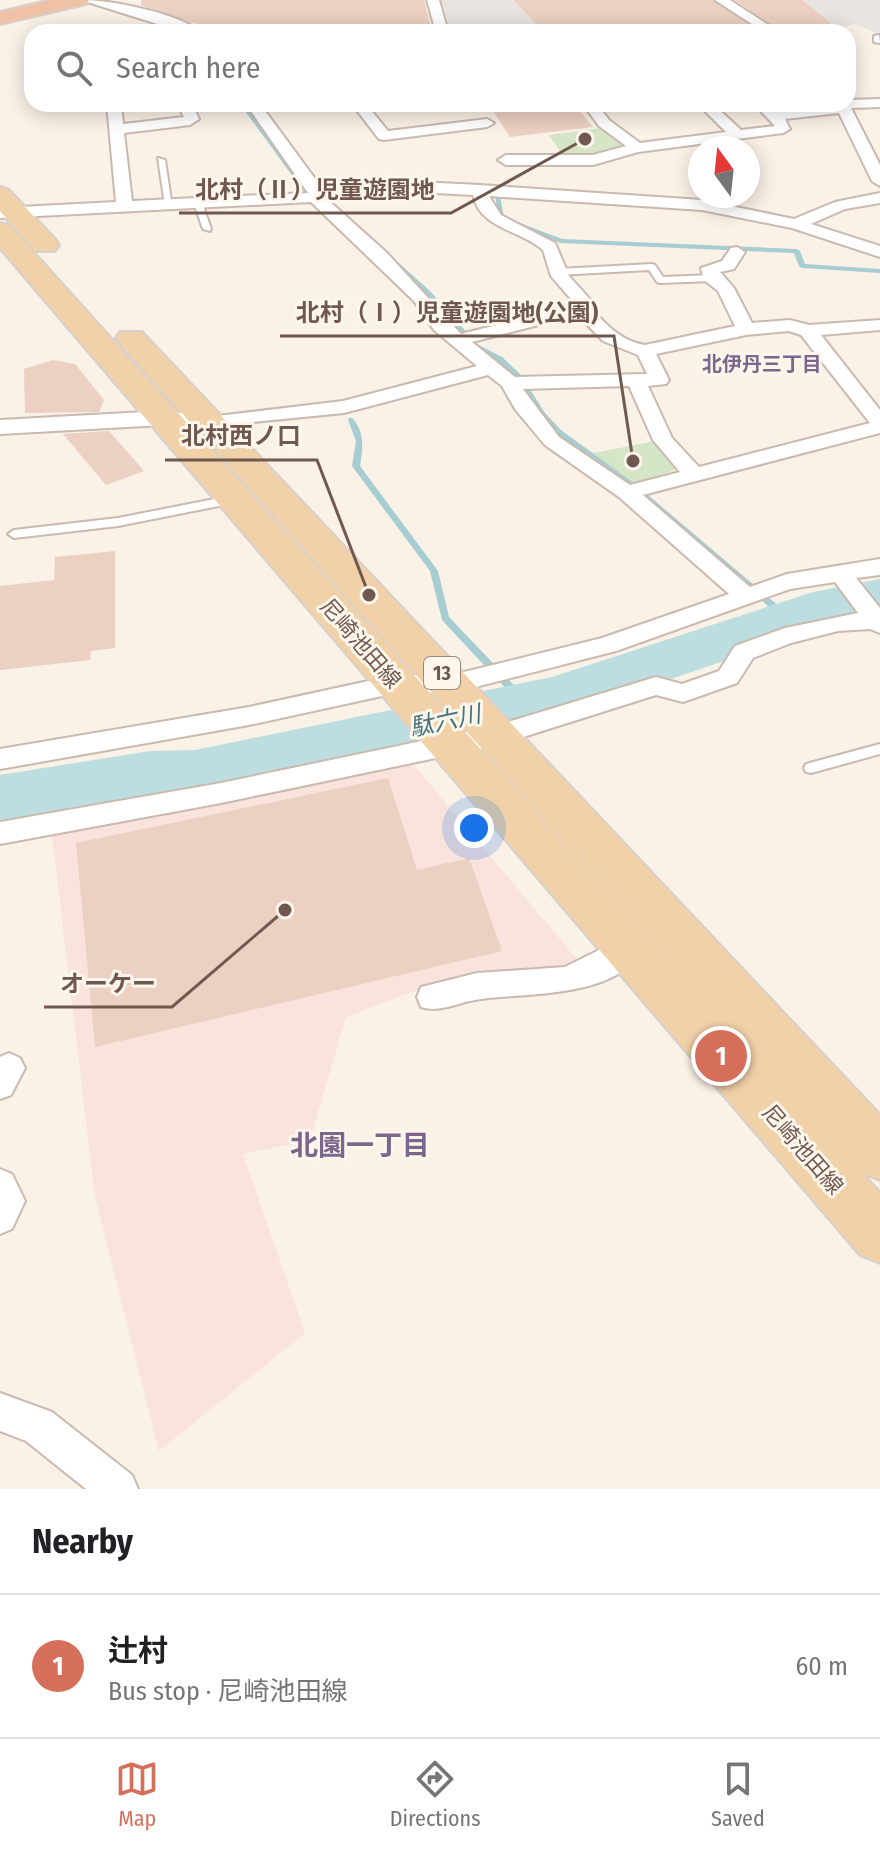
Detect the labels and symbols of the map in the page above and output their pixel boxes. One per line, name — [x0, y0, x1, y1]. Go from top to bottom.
north arrow — [688, 136, 760, 208]
callout: 北村（Ⅱ）児童遊園地 — [179, 165, 451, 213]
text: 北村（Ⅱ）児童遊園地 — [195, 176, 435, 204]
callout: 北村（Ⅰ）児童遊園地(公園) — [280, 288, 614, 336]
text: 北村（Ⅰ）児童遊園地(公園) — [296, 299, 598, 327]
district label: 北伊丹三丁目 — [702, 352, 822, 376]
callout: 北村西ノ口 — [165, 412, 317, 460]
text: 北村西ノ口 — [181, 422, 301, 450]
street label: 尼崎池田線 — [314, 593, 407, 694]
road number: 13 — [424, 657, 460, 689]
water label: 駄六川 — [407, 699, 486, 742]
your location — [454, 808, 494, 848]
callout: オーケー — [44, 959, 172, 1007]
text: オーケー — [60, 970, 156, 998]
pin: 1 — [695, 1026, 747, 1086]
street label: 尼崎池田線 — [756, 1099, 849, 1200]
district label: 北園一丁目 — [290, 1129, 430, 1162]

